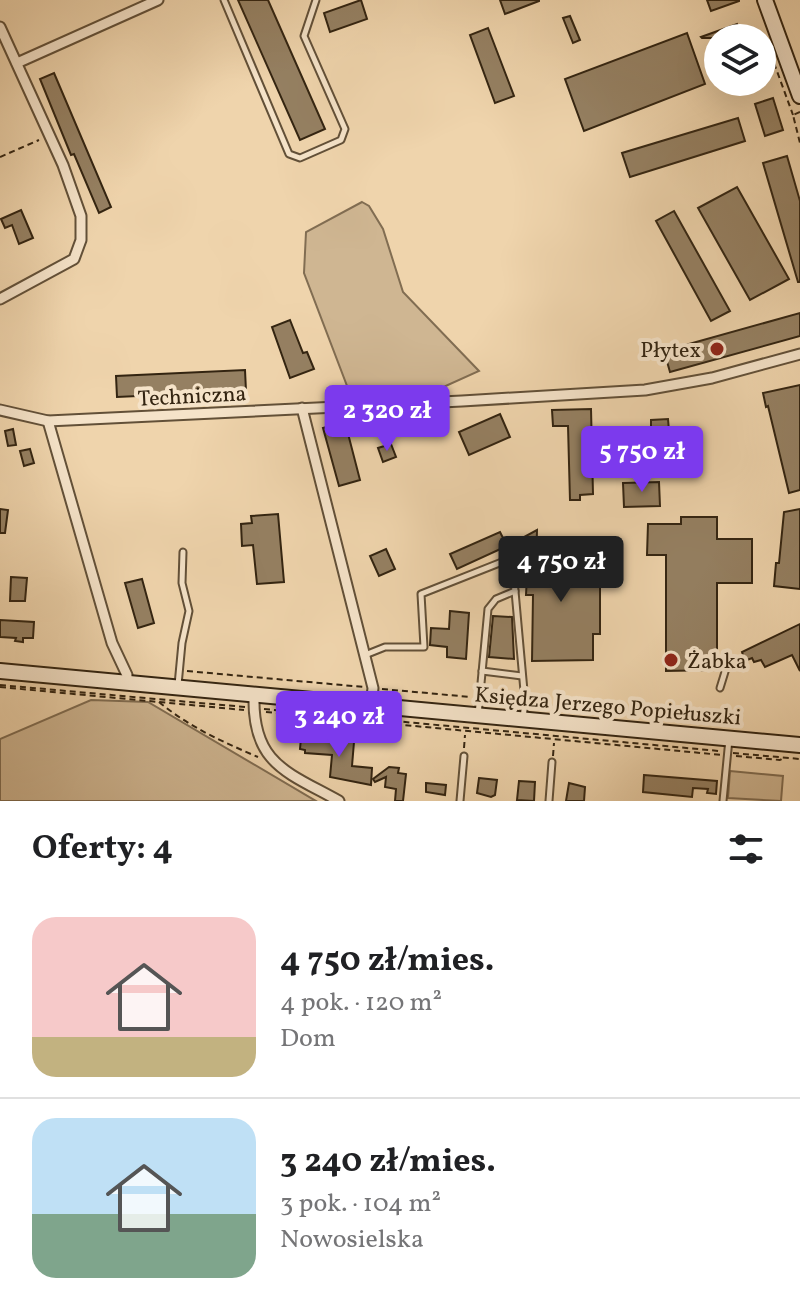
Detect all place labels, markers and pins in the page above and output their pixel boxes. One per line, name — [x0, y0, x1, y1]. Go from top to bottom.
place label: Płytex — [640, 336, 701, 367]
marker: Płytex — [708, 340, 726, 358]
pin: 2 320 zł — [304, 385, 470, 453]
pin: 5 750 zł — [559, 426, 725, 494]
pin: 4 750 zł — [478, 536, 644, 604]
place label: Żabka — [687, 647, 747, 678]
marker: Żabka — [662, 651, 680, 669]
pin: 3 240 zł — [256, 691, 422, 759]

